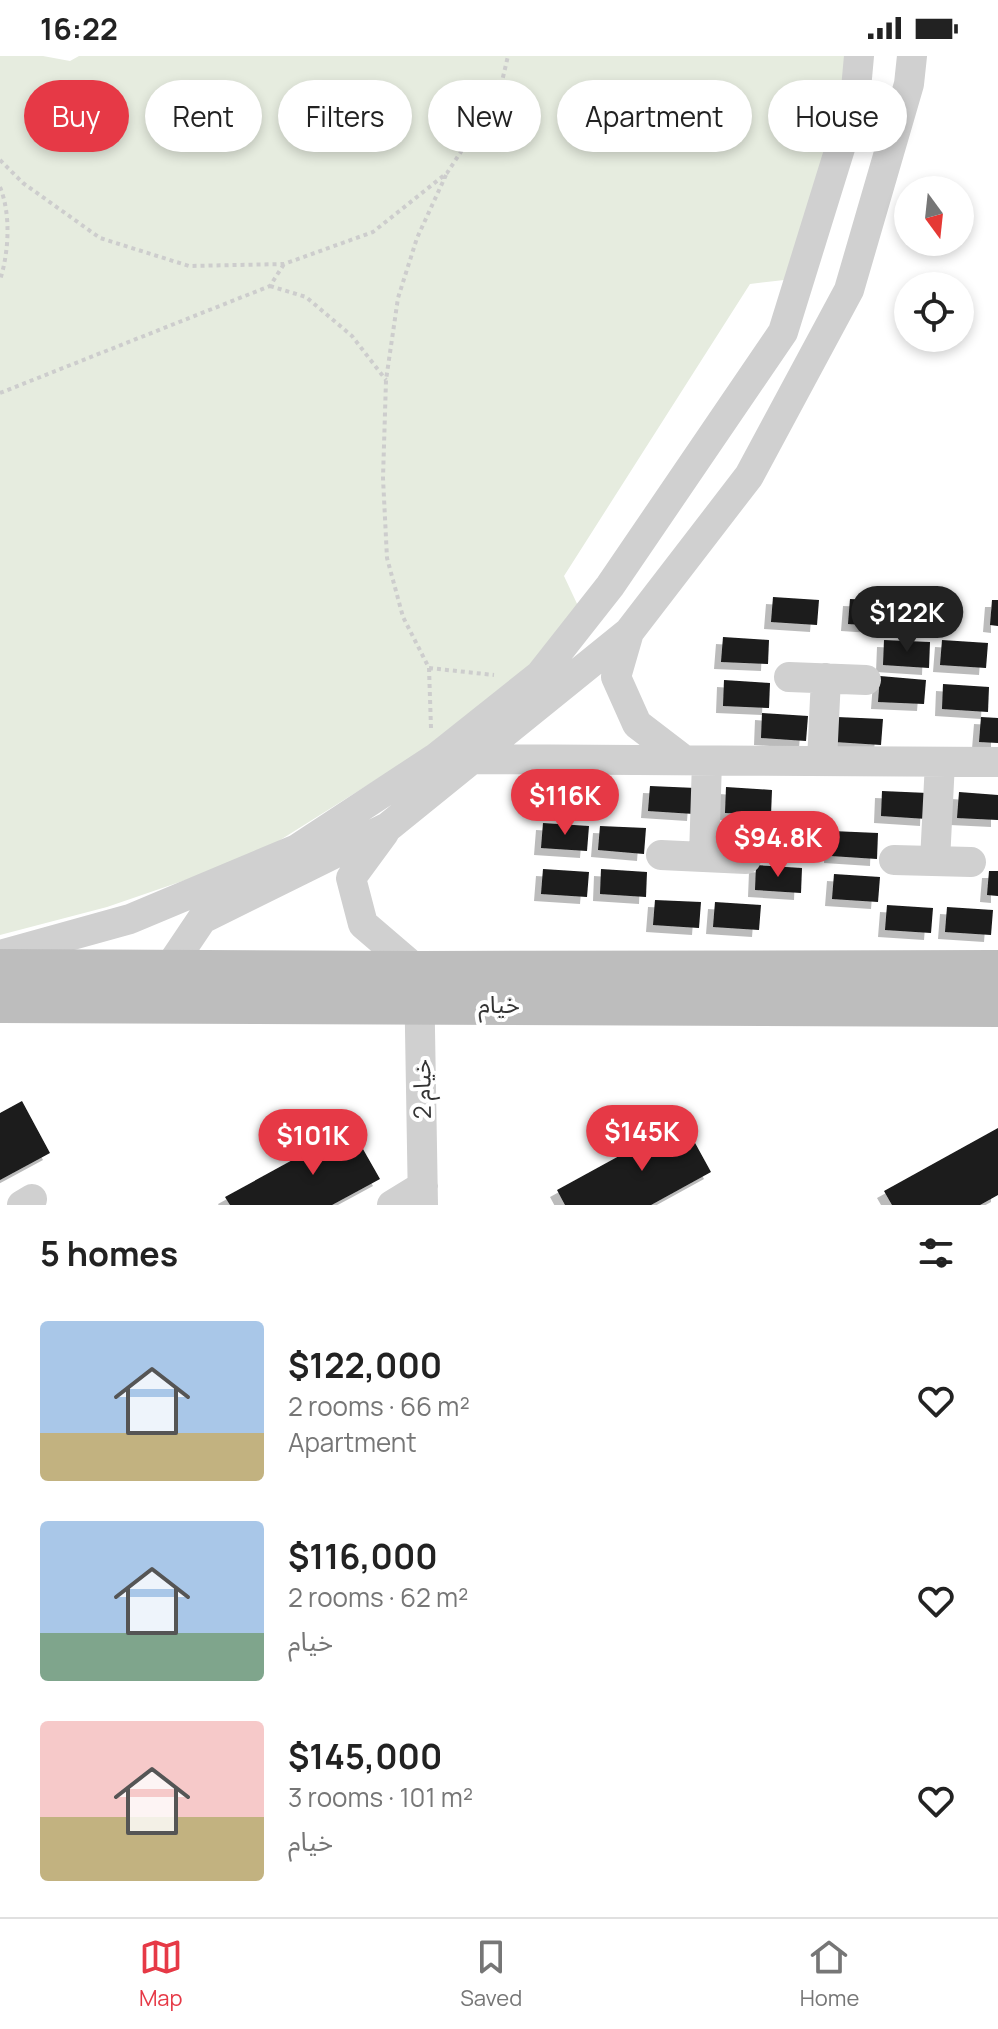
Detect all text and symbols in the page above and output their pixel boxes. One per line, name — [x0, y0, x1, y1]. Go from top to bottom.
text: 16:22 — [40, 8, 118, 49]
chip: Buy — [24, 80, 129, 152]
chip: Rent — [145, 80, 262, 152]
chip: Filters — [278, 80, 412, 152]
chip: New — [428, 80, 541, 152]
chip: Apartment — [557, 80, 752, 152]
chip: House — [768, 80, 907, 152]
north arrow — [894, 176, 974, 256]
map controls — [894, 176, 974, 352]
button: locate — [894, 272, 974, 352]
pin: $122K — [851, 586, 963, 654]
text: $122K — [869, 594, 945, 630]
pin: $116K — [509, 769, 621, 837]
text: $116K — [529, 777, 601, 813]
pin: $94.8K — [713, 811, 843, 879]
text: $94.8K — [734, 819, 822, 855]
street label: خیام — [478, 987, 520, 1023]
street label: خیام 2 — [404, 1059, 441, 1119]
pin: $145K — [586, 1105, 698, 1173]
pin: $101K — [257, 1109, 369, 1177]
text: $145K — [604, 1113, 680, 1149]
text: $101K — [276, 1117, 350, 1153]
text: 5 homes — [40, 1230, 178, 1276]
icon: filters — [914, 1231, 958, 1275]
text: $122,000 — [288, 1342, 442, 1388]
icon: home — [104, 1353, 200, 1449]
icon: heart — [914, 1379, 958, 1423]
text: 2 rooms · 66 m² — [288, 1388, 470, 1424]
text: Apartment — [288, 1424, 417, 1460]
text: $116,000 — [288, 1533, 438, 1579]
icon: home — [104, 1553, 200, 1649]
text: 2 rooms · 62 m² — [288, 1579, 468, 1615]
icon: heart — [914, 1579, 958, 1623]
text: خیام — [288, 1623, 333, 1659]
text: $145,000 — [288, 1733, 442, 1779]
icon: home — [104, 1753, 200, 1849]
text: 3 rooms · 101 m² — [288, 1779, 473, 1815]
icon: heart — [914, 1779, 958, 1823]
text: خیام — [288, 1823, 333, 1859]
tab: Map — [139, 1935, 183, 2013]
tab: Saved — [460, 1935, 522, 2013]
tab: Home — [800, 1935, 859, 2013]

